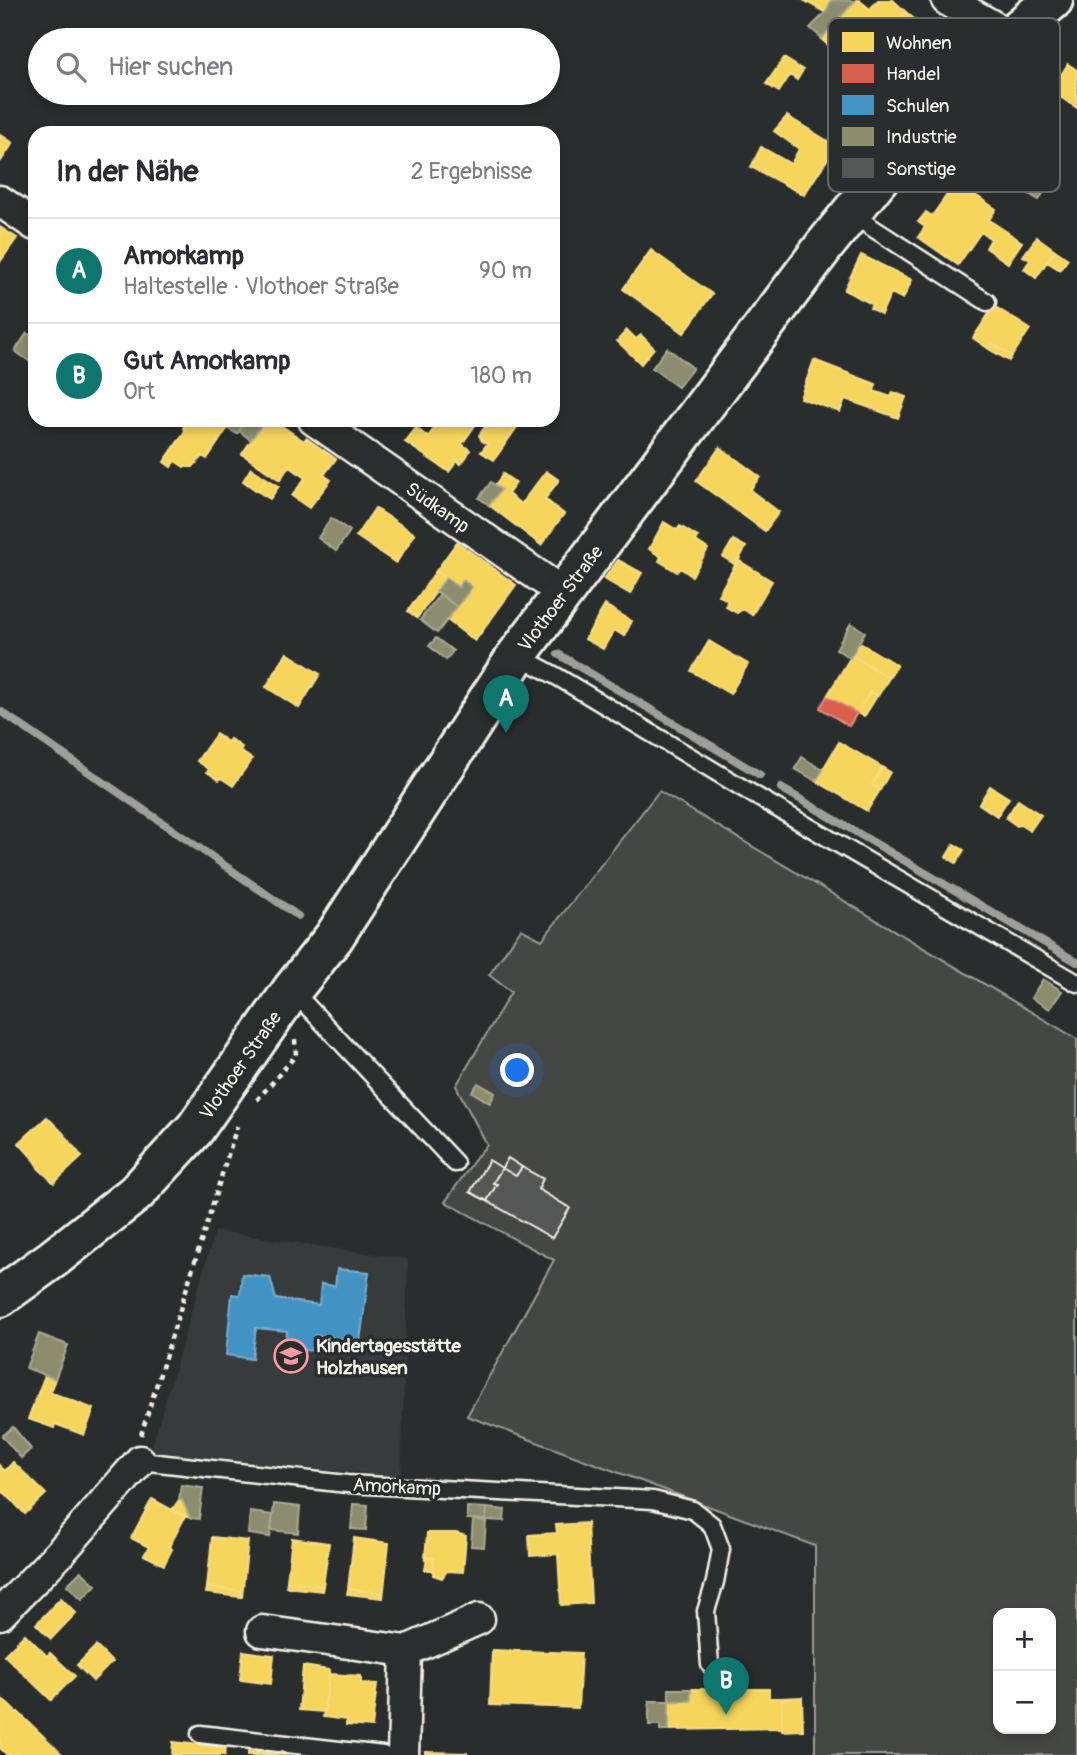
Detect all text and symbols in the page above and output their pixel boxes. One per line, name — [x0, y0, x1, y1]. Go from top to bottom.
legend — [828, 18, 1060, 192]
search box — [28, 28, 560, 105]
text: Wohnen — [886, 31, 952, 55]
icon: search — [52, 48, 90, 86]
text: Hier suchen — [108, 51, 233, 83]
text: Handel — [886, 62, 940, 86]
text: Schulen — [886, 94, 949, 118]
text: Industrie — [886, 125, 957, 149]
text: In der Nähe — [56, 153, 198, 190]
text: 2 Ergebnisse — [411, 157, 532, 186]
text: Sonstige — [886, 157, 957, 181]
text: Amorkamp — [123, 240, 244, 272]
text: A — [72, 256, 86, 285]
text: 90 m — [479, 256, 532, 285]
text: Haltestelle · Vlothoer Straße — [123, 272, 399, 301]
text: Gut Amorkamp — [123, 345, 290, 377]
text: B — [72, 361, 86, 390]
text: 180 m — [470, 361, 532, 390]
text: Ort — [123, 377, 155, 406]
street label: Südkamp — [401, 477, 474, 539]
street label: Vlothoer Straße — [513, 540, 609, 657]
pin: A — [483, 675, 529, 733]
street label: Vlothoer Straße — [195, 1006, 287, 1125]
your location — [500, 1053, 534, 1087]
place label: Kindertagesstätte Holzhausen — [316, 1334, 461, 1380]
school or university icon: Kindertagesstätte Holzhausen — [272, 1337, 310, 1375]
street label: Amorkamp — [352, 1473, 442, 1501]
map controls — [993, 1608, 1056, 1734]
button: + — [993, 1608, 1056, 1671]
pin: B — [703, 1657, 749, 1715]
button: − — [993, 1671, 1056, 1734]

